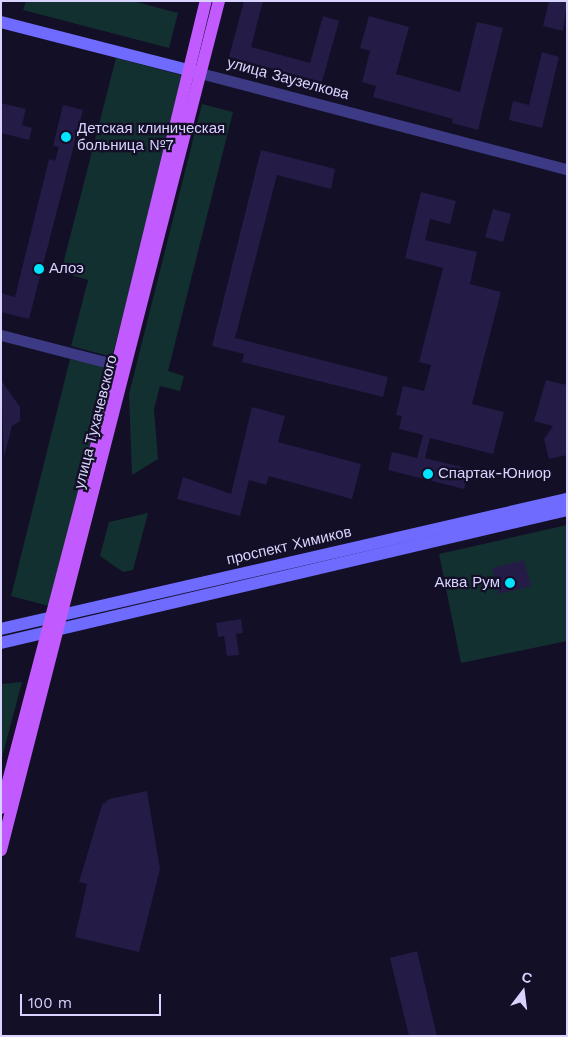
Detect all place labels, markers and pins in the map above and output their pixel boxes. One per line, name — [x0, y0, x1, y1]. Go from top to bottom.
place label: Детская клиническая больница №7 — [77, 119, 225, 154]
marker: Детская клиническая больница №7 — [59, 130, 73, 144]
place label: Алоэ — [49, 260, 84, 278]
marker: Алоэ — [33, 263, 45, 275]
place label: Спартак-Юниор — [438, 465, 551, 483]
marker: Спартак-Юниор — [422, 468, 434, 480]
place label: Аква Рум — [435, 574, 500, 592]
marker: Аква Рум — [504, 577, 516, 589]

